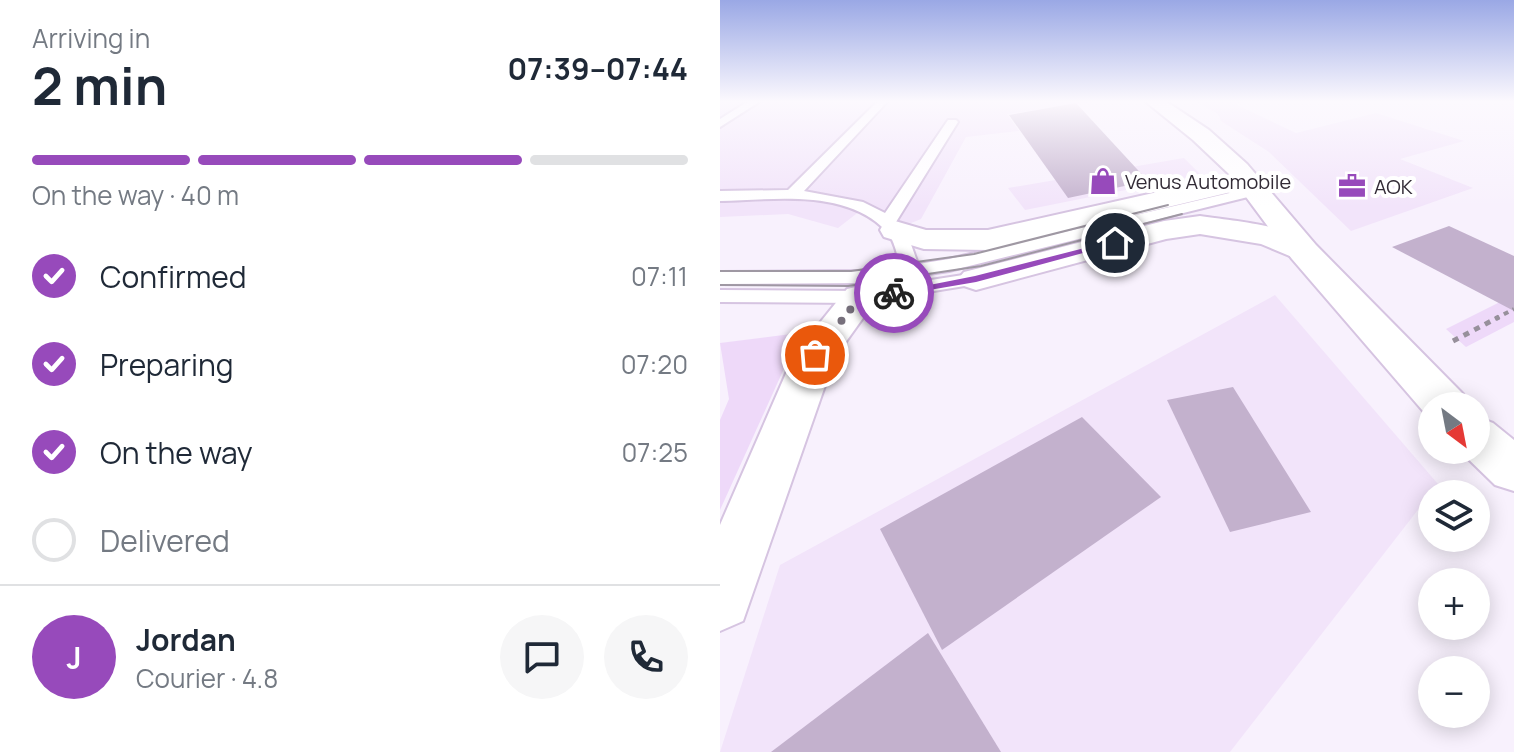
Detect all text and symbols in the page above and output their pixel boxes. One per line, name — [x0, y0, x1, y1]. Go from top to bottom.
text: Arriving in — [32, 20, 150, 56]
text: 07:39–07:44 — [508, 48, 688, 89]
text: 2 min — [32, 50, 167, 121]
shop icon: Venus Automobile — [1088, 166, 1118, 196]
place label: Venus Automobile — [1125, 168, 1291, 195]
office icon: AOK — [1337, 171, 1367, 201]
place label: AOK — [1374, 173, 1413, 200]
text: On the way · 40 m — [32, 177, 239, 213]
pin — [1081, 209, 1149, 277]
icon: home — [1093, 221, 1137, 265]
courier — [854, 253, 934, 333]
icon: check — [32, 254, 76, 298]
text: Confirmed — [100, 256, 247, 297]
text: 07:11 — [631, 258, 688, 294]
icon: bike — [872, 271, 916, 315]
pin — [781, 321, 849, 389]
icon: bag — [793, 333, 837, 377]
icon: check — [32, 342, 76, 386]
text: Preparing — [100, 344, 234, 385]
text: 07:20 — [621, 346, 688, 382]
north arrow — [1418, 392, 1490, 464]
map controls — [1418, 392, 1490, 728]
icon: check — [32, 430, 76, 474]
text: On the way — [100, 432, 253, 473]
text: 07:25 — [621, 434, 688, 470]
button: layers — [1418, 480, 1490, 552]
text: Delivered — [100, 520, 230, 561]
button: + — [1418, 568, 1490, 640]
button: chat — [500, 615, 584, 699]
button: phone — [604, 615, 688, 699]
text: Jordan — [136, 619, 236, 660]
text: J — [66, 637, 82, 678]
button: − — [1418, 656, 1490, 728]
text: Courier · 4.8 — [136, 660, 278, 696]

